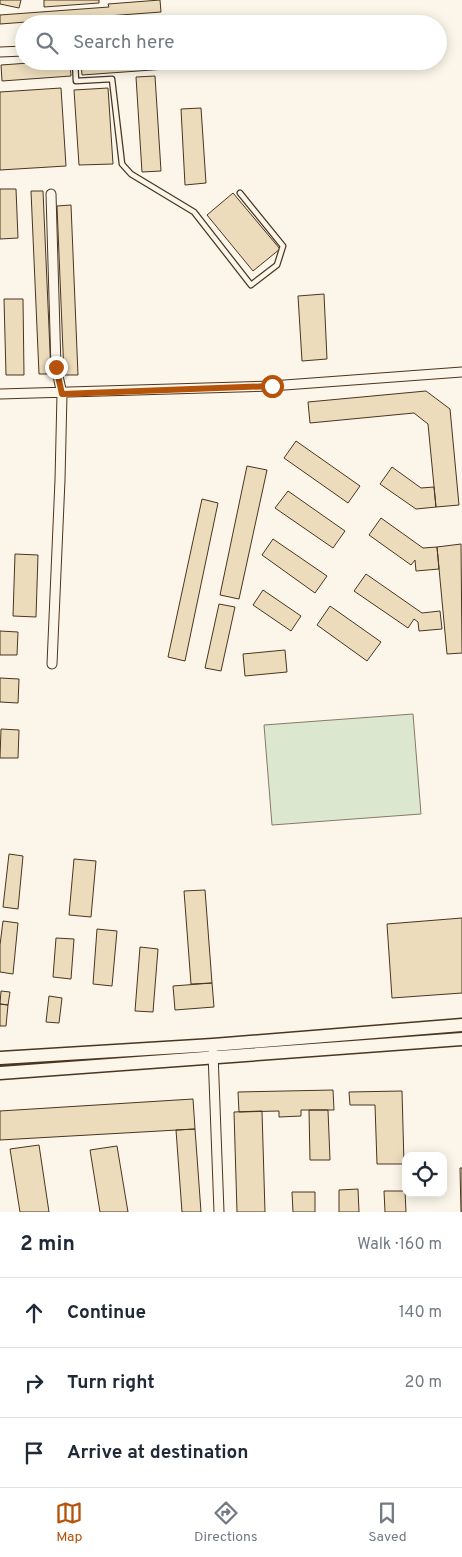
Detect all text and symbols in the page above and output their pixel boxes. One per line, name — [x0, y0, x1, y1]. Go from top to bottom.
search box — [15, 15, 447, 70]
icon: search — [33, 29, 61, 57]
text: Search here — [73, 31, 175, 55]
route end — [45, 356, 68, 379]
route start — [261, 375, 284, 398]
map controls — [402, 1152, 447, 1197]
button: locate — [402, 1152, 447, 1197]
text: 2 min — [20, 1231, 75, 1258]
text: Walk · 160 m — [357, 1235, 442, 1255]
icon: ahead — [20, 1299, 48, 1327]
text: Continue — [67, 1301, 146, 1325]
text: 140 m — [399, 1303, 442, 1323]
icon: right — [20, 1369, 48, 1397]
text: Turn right — [67, 1371, 155, 1395]
text: 20 m — [405, 1373, 442, 1393]
icon: arrive — [20, 1439, 48, 1467]
text: Arrive at destination — [67, 1441, 248, 1465]
tab: Map — [55, 1499, 83, 1546]
tab: Directions — [194, 1499, 258, 1546]
tab: Saved — [368, 1499, 407, 1546]

